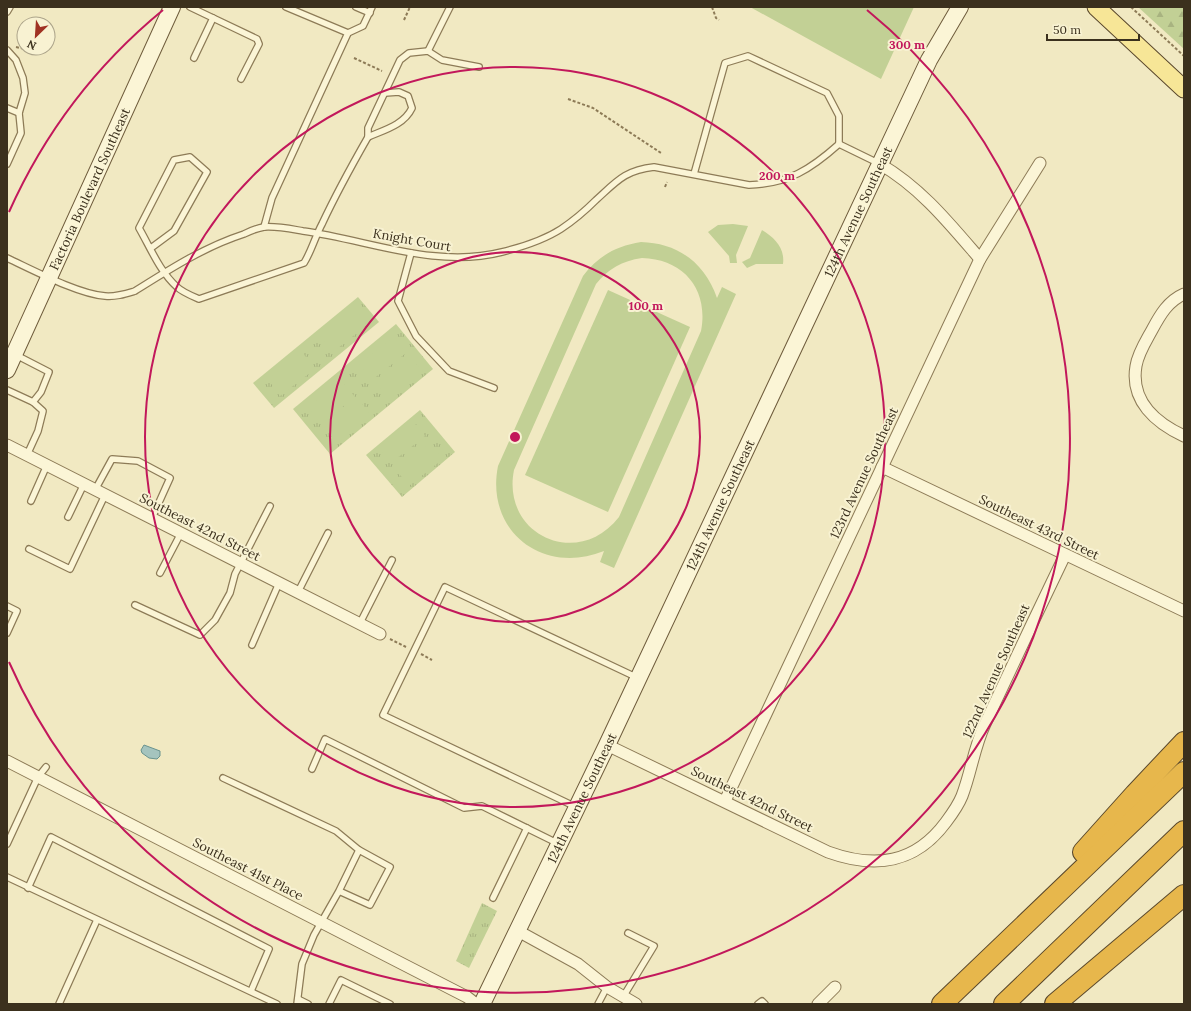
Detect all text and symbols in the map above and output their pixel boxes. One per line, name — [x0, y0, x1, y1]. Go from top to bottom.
north arrow — [16, 16, 56, 56]
scale bar — [1047, 16, 1139, 42]
text: 50 m — [1053, 22, 1081, 37]
text: N — [25, 37, 39, 53]
text: 300 m — [889, 37, 925, 52]
street label: Factoria Boulevard Southeast — [45, 105, 134, 273]
street label: 124th Avenue Southeast — [820, 143, 896, 280]
text: 200 m — [759, 168, 795, 183]
street label: Knight Court — [372, 225, 452, 255]
text: 100 m — [629, 298, 663, 313]
street label: 123rd Avenue Southeast — [826, 404, 902, 542]
centre of rings — [508, 430, 522, 444]
street label: 124th Avenue Southeast — [682, 437, 758, 573]
street label: Southeast 42nd Street — [137, 489, 263, 565]
street label: Southeast 43rd Street — [976, 491, 1102, 563]
street label: 122nd Avenue Southeast — [959, 601, 1033, 741]
street label: 124th Avenue Southeast — [543, 730, 620, 866]
street label: Southeast 42nd Street — [688, 762, 816, 836]
street label: Southeast 41st Place — [190, 834, 306, 904]

